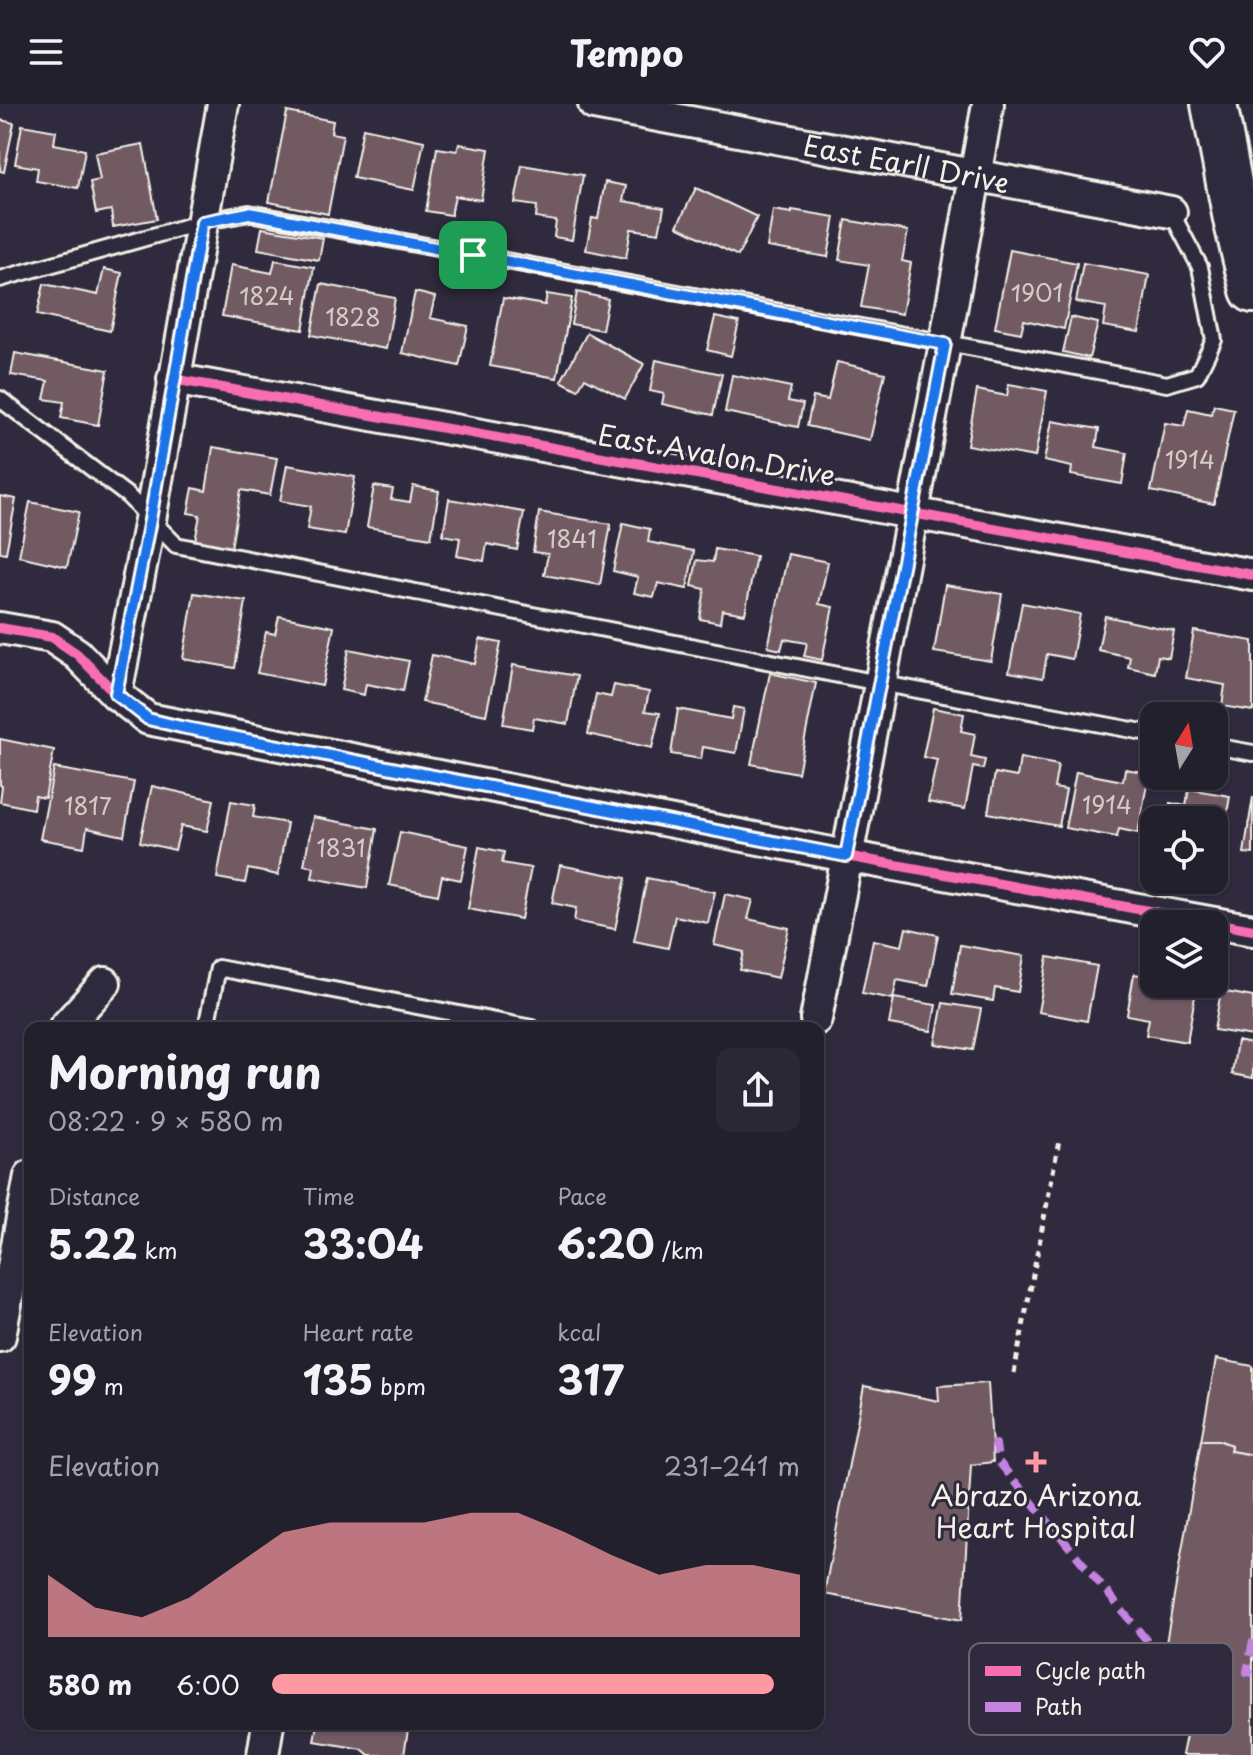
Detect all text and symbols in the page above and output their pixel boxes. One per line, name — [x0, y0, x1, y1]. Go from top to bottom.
text: Tempo — [570, 25, 683, 79]
icon: menu — [24, 30, 68, 74]
icon: heart — [1185, 30, 1229, 74]
street label: East Earll Drive — [800, 122, 1013, 203]
pin — [439, 221, 507, 289]
icon: arrive — [451, 233, 495, 277]
house number: 1901 — [1011, 274, 1063, 310]
house number: 1824 — [239, 277, 295, 313]
house number: 1828 — [325, 298, 381, 334]
street label: East Avalon Drive — [595, 412, 839, 496]
house number: 1914 — [1165, 441, 1215, 477]
house number: 1841 — [547, 520, 597, 556]
north arrow — [1140, 702, 1228, 790]
map controls — [1140, 702, 1228, 998]
house number: 1914 — [1082, 786, 1132, 822]
house number: 1817 — [64, 787, 112, 823]
button: locate — [1140, 806, 1228, 894]
house number: 1831 — [316, 829, 366, 865]
button: layers — [1140, 910, 1228, 998]
text: Morning run — [48, 1038, 322, 1104]
button: share — [716, 1048, 800, 1132]
text: 08:22 · 9 × 580 m — [48, 1101, 284, 1140]
text: Distance — [48, 1179, 140, 1212]
text: Time — [303, 1179, 355, 1212]
text: Pace — [557, 1179, 607, 1212]
text: 5.22 — [48, 1212, 137, 1273]
text: 33:04 — [303, 1212, 424, 1273]
text: 6:20 — [557, 1212, 655, 1273]
text: km — [137, 1233, 178, 1266]
text: /km — [655, 1233, 704, 1266]
text: Elevation — [48, 1315, 143, 1348]
text: Heart rate — [303, 1315, 414, 1348]
text: kcal — [557, 1315, 601, 1348]
text: 99 — [48, 1348, 97, 1409]
text: 135 — [303, 1348, 373, 1409]
text: 317 — [557, 1348, 624, 1409]
text: m — [97, 1369, 124, 1402]
text: bpm — [373, 1369, 426, 1402]
text: Elevation — [48, 1446, 160, 1485]
text: 231–241 m — [664, 1446, 800, 1485]
marker: Abrazo Arizona Heart Hospital — [1025, 1451, 1047, 1473]
place label: Abrazo Arizona Heart Hospital — [931, 1473, 1142, 1548]
legend — [969, 1643, 1233, 1735]
text: Cycle path — [1035, 1653, 1146, 1686]
text: 580 m — [48, 1665, 132, 1704]
text: 6:00 — [176, 1665, 240, 1704]
text: Path — [1035, 1689, 1083, 1722]

